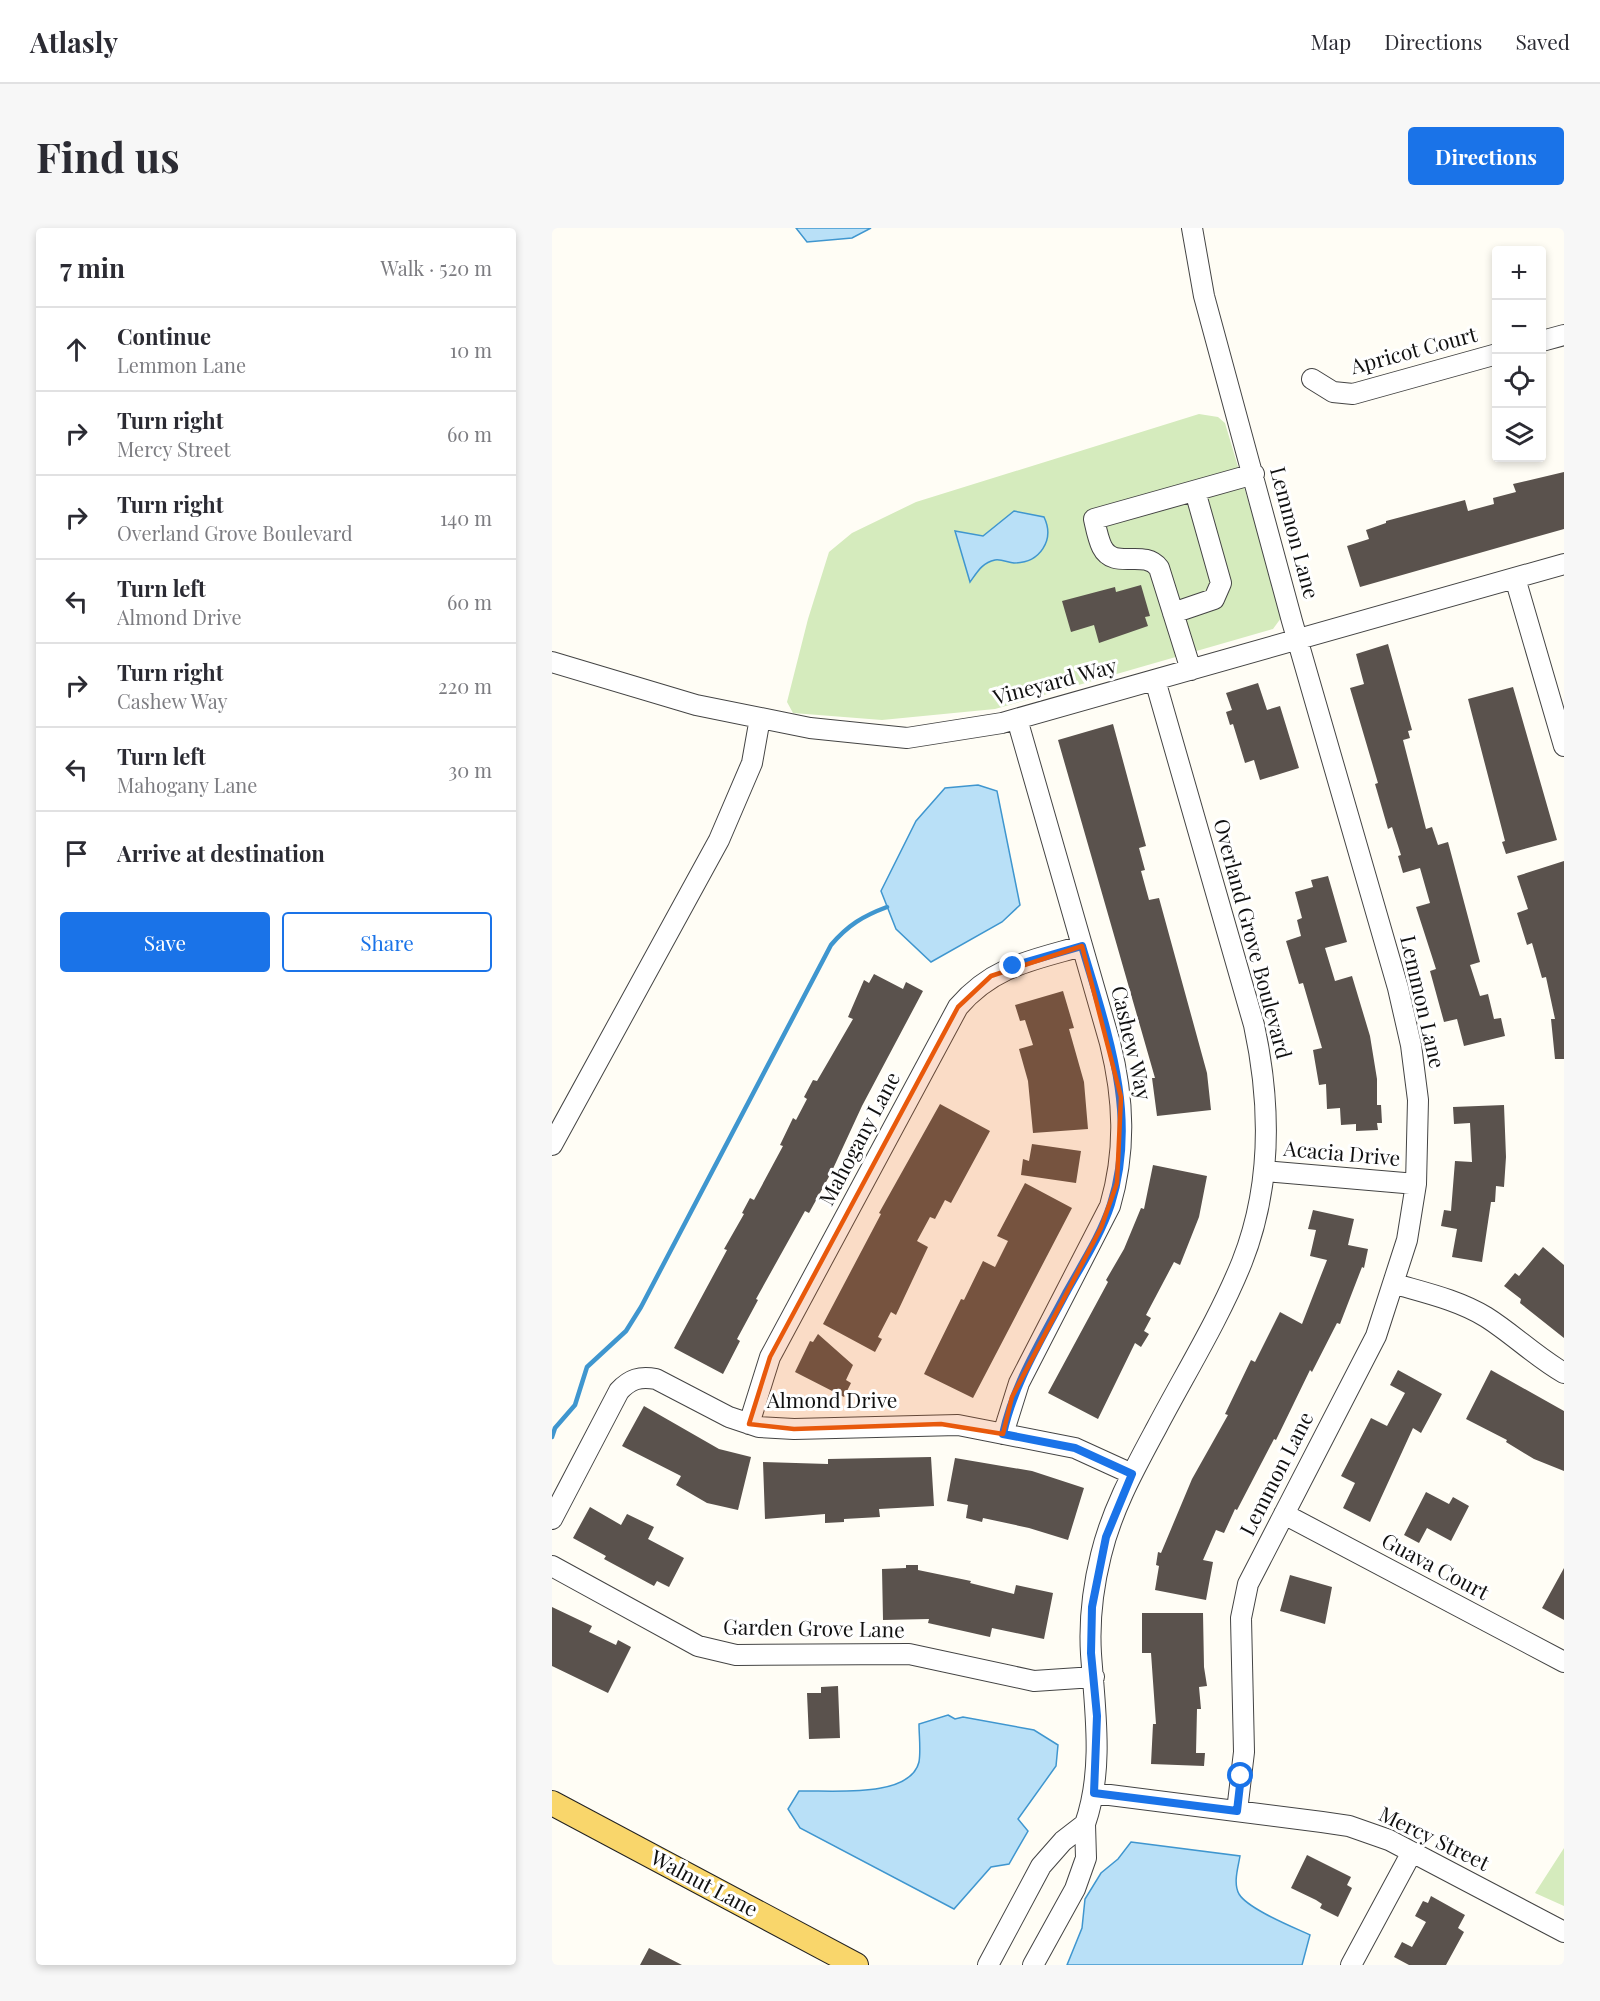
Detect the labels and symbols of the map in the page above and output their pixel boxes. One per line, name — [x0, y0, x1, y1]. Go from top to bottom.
street label: Apricot Court — [1346, 319, 1480, 380]
street label: Lemmon Lane — [1265, 463, 1327, 602]
street label: Vineyard Way — [988, 650, 1120, 710]
street label: Overland Grove Boulevard — [1208, 815, 1299, 1062]
street label: Lemmon Lane — [1395, 932, 1453, 1071]
route end — [999, 952, 1025, 978]
street label: Cashew Way — [1106, 983, 1160, 1103]
street label: Mahogany Lane — [811, 1066, 905, 1210]
street label: Acacia Drive — [1282, 1133, 1402, 1171]
street label: Almond Drive — [766, 1385, 897, 1413]
street label: Lemmon Lane — [1232, 1406, 1318, 1540]
street label: Guava Court — [1377, 1525, 1495, 1606]
street label: Garden Grove Lane — [723, 1611, 905, 1643]
route start — [1227, 1762, 1253, 1788]
street label: Mercy Street — [1375, 1798, 1495, 1876]
street label: Walnut Lane — [646, 1842, 763, 1922]

